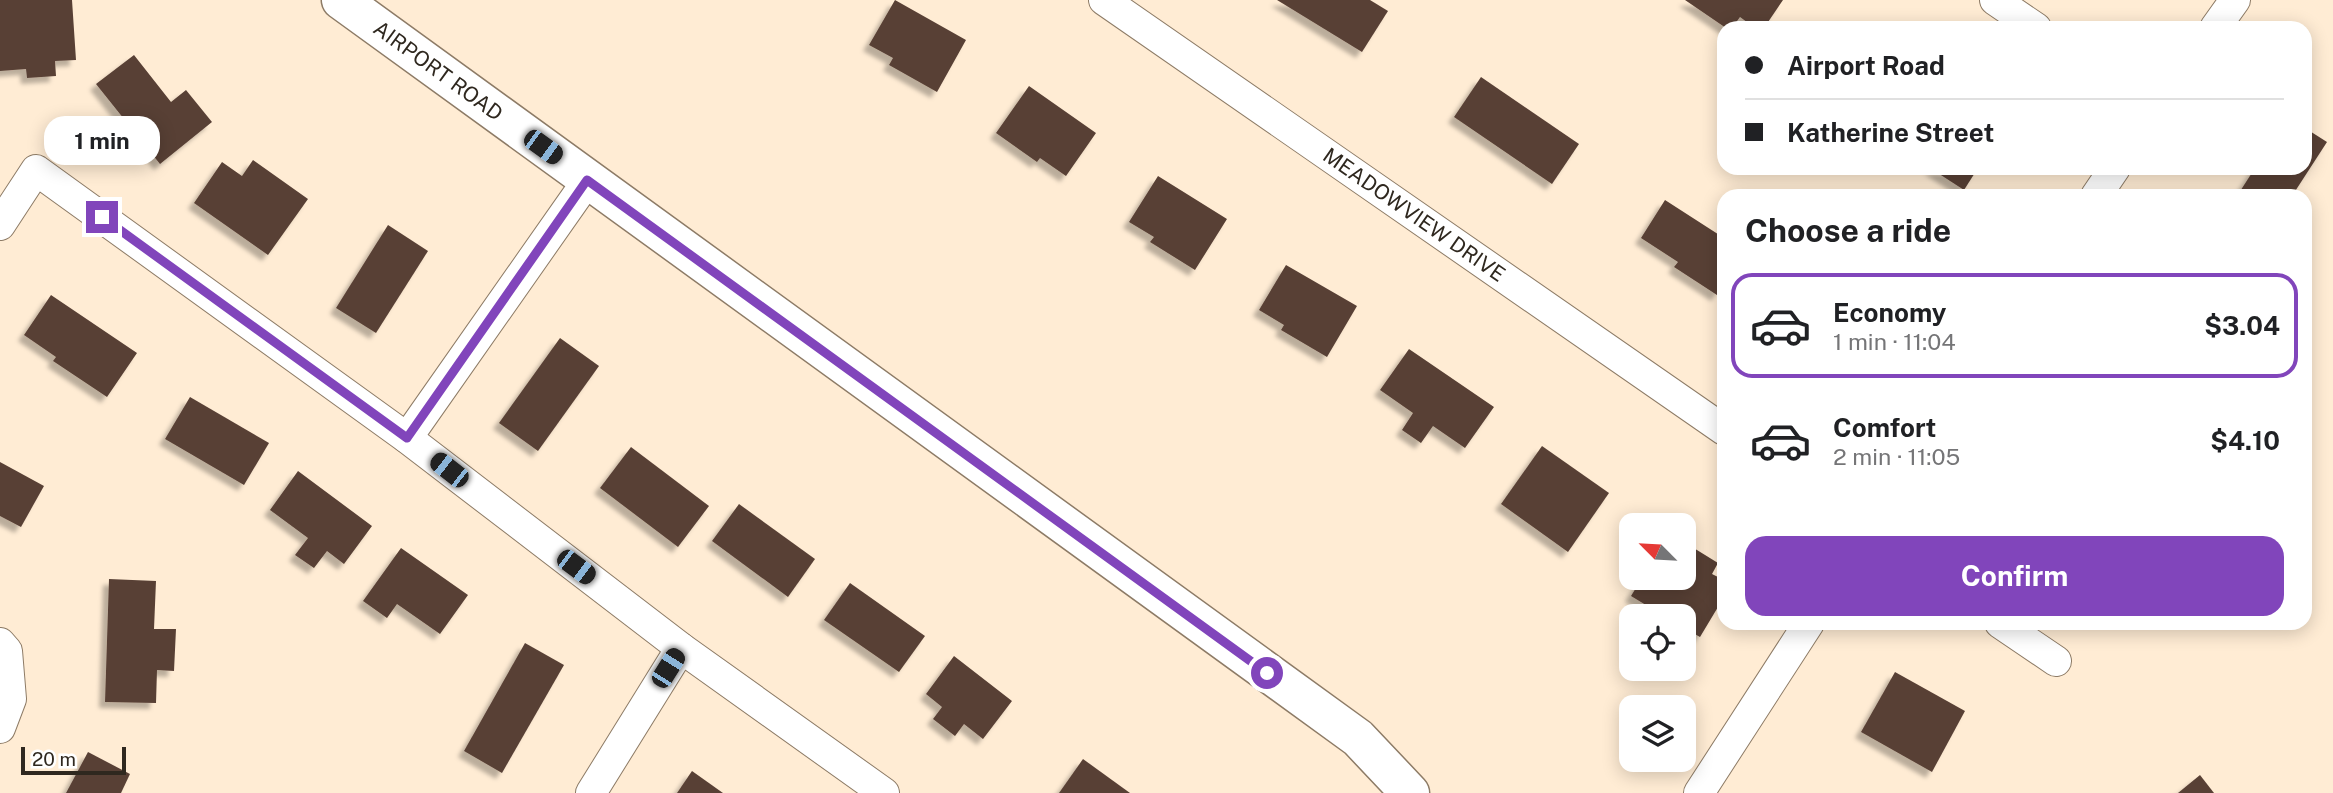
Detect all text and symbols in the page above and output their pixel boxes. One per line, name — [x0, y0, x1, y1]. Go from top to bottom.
street label: AIRPORT ROAD — [369, 15, 508, 126]
text: Airport Road — [1787, 50, 1945, 81]
callout: 1 min — [44, 116, 160, 164]
text: Katherine Street — [1787, 117, 1994, 148]
car — [520, 126, 567, 168]
text: 1 min — [74, 127, 130, 154]
street label: MEADOWVIEW DRIVE — [1318, 142, 1510, 287]
route end — [86, 201, 118, 233]
text: Choose a ride — [1745, 212, 1951, 249]
icon: car — [1749, 294, 1812, 357]
text: Economy — [1833, 297, 1946, 328]
text: $3.04 — [2204, 310, 2280, 341]
text: 1 min · 11:04 — [1833, 328, 1956, 355]
icon: car — [1749, 409, 1812, 472]
text: Comfort — [1833, 412, 1936, 443]
text: $4.10 — [2210, 425, 2280, 456]
text: 2 min · 11:05 — [1833, 443, 1960, 470]
car — [426, 449, 473, 491]
north arrow — [1619, 513, 1696, 590]
map controls — [1619, 513, 1696, 772]
button: Confirm — [1745, 536, 2284, 616]
car — [553, 546, 600, 588]
button: locate — [1619, 604, 1696, 681]
car — [648, 645, 689, 691]
route start — [1251, 657, 1283, 689]
button: layers — [1619, 695, 1696, 772]
scale bar — [21, 744, 126, 776]
text: 20 m — [32, 748, 76, 770]

